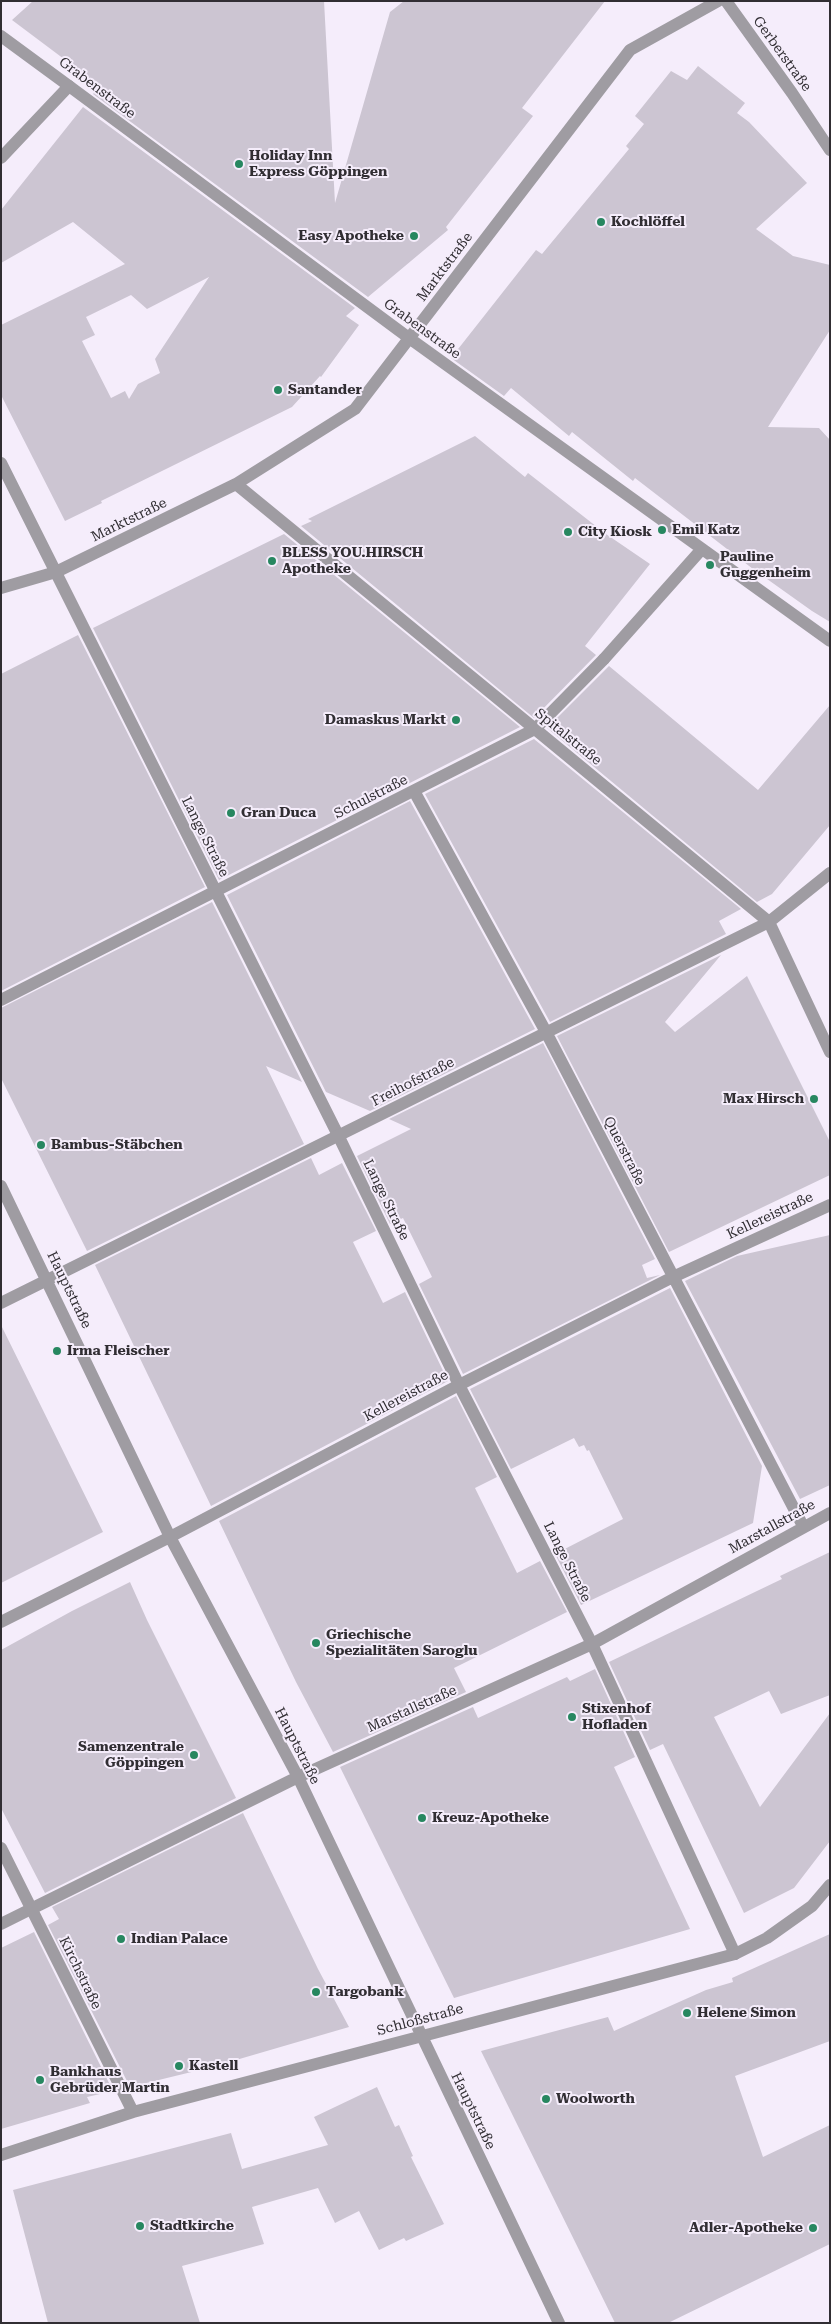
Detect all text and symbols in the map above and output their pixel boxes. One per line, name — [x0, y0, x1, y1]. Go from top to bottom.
street label: Gerberstraße — [749, 13, 815, 95]
street label: Grabenstraße — [55, 54, 139, 122]
place label: Holiday Inn Express Göppingen — [249, 148, 387, 180]
marker: Holiday Inn Express Göppingen — [233, 158, 245, 170]
place label: Kochlöffel — [611, 214, 685, 230]
marker: Kochlöffel — [595, 216, 607, 228]
place label: Easy Apotheke — [298, 228, 404, 244]
street label: Marktstraße — [414, 229, 476, 305]
marker: Easy Apotheke — [408, 230, 420, 242]
street label: Grabenstraße — [380, 295, 464, 363]
place label: Santander — [288, 382, 362, 398]
marker: Santander — [272, 384, 284, 396]
street label: Marktstraße — [88, 494, 170, 546]
place label: Emil Katz — [672, 522, 740, 538]
place label: City Kiosk — [578, 524, 652, 540]
marker: Emil Katz — [656, 524, 668, 536]
marker: City Kiosk — [562, 526, 574, 538]
place label: BLESS YOU.HIRSCH Apotheke — [282, 545, 423, 578]
place label: Pauline Guggenheim — [720, 549, 811, 582]
marker: BLESS YOU.HIRSCH Apotheke — [266, 555, 278, 567]
marker: Pauline Guggenheim — [704, 559, 716, 571]
street label: Spitalstraße — [531, 705, 605, 769]
place label: Damaskus Markt — [325, 712, 446, 728]
marker: Damaskus Markt — [450, 714, 462, 726]
street label: Schulstraße — [331, 771, 411, 823]
street label: Lange Straße — [178, 794, 232, 880]
place label: Gran Duca — [241, 805, 316, 821]
marker: Gran Duca — [225, 807, 237, 819]
street label: Freihofstraße — [369, 1054, 457, 1110]
place label: Max Hirsch — [723, 1091, 804, 1107]
marker: Max Hirsch — [808, 1093, 820, 1105]
street label: Querstraße — [600, 1114, 648, 1188]
place label: Bambus-Stäbchen — [51, 1137, 183, 1153]
marker: Bambus-Stäbchen — [35, 1139, 47, 1151]
street label: Lange Straße — [359, 1157, 413, 1243]
street label: Kellereistraße — [724, 1189, 816, 1243]
street label: Hauptstraße — [43, 1249, 95, 1331]
place label: Irma Fleischer — [67, 1343, 170, 1359]
marker: Irma Fleischer — [51, 1345, 63, 1357]
street label: Kellereistraße — [361, 1367, 451, 1425]
street label: Marstallstraße — [726, 1496, 818, 1558]
street label: Lange Straße — [540, 1519, 594, 1605]
place label: Griechische Spezialitäten Saroglu — [326, 1627, 478, 1660]
marker: Griechische Spezialitäten Saroglu — [310, 1637, 322, 1649]
street label: Marstallstraße — [365, 1682, 459, 1736]
place label: Stixenhof Hofladen — [582, 1701, 651, 1734]
street label: Hauptstraße — [271, 1705, 323, 1787]
marker: Stixenhof Hofladen — [566, 1711, 578, 1723]
place label: Samenzentrale Göppingen — [78, 1739, 184, 1771]
marker: Samenzentrale Göppingen — [188, 1749, 200, 1761]
place label: Kreuz-Apotheke — [432, 1810, 549, 1826]
marker: Kreuz-Apotheke — [416, 1812, 428, 1824]
place label: Indian Palace — [131, 1931, 228, 1947]
marker: Indian Palace — [115, 1933, 127, 1945]
street label: Kirchstraße — [55, 1934, 105, 2012]
place label: Targobank — [326, 1984, 404, 2000]
marker: Targobank — [310, 1986, 322, 1998]
street label: Schloßstraße — [375, 2000, 465, 2040]
place label: Helene Simon — [697, 2005, 796, 2021]
marker: Helene Simon — [681, 2007, 693, 2019]
place label: Kastell — [189, 2058, 238, 2074]
marker: Kastell — [173, 2060, 185, 2072]
place label: Bankhaus Gebrüder Martin — [50, 2064, 170, 2096]
street label: Hauptstraße — [447, 2070, 499, 2152]
marker: Bankhaus Gebrüder Martin — [34, 2074, 46, 2086]
place label: Woolworth — [556, 2091, 635, 2107]
marker: Woolworth — [540, 2093, 552, 2105]
place label: Stadtkirche — [150, 2218, 234, 2234]
marker: Stadtkirche — [134, 2220, 146, 2232]
place label: Adler-Apotheke — [689, 2220, 803, 2236]
marker: Adler-Apotheke — [807, 2222, 819, 2234]

